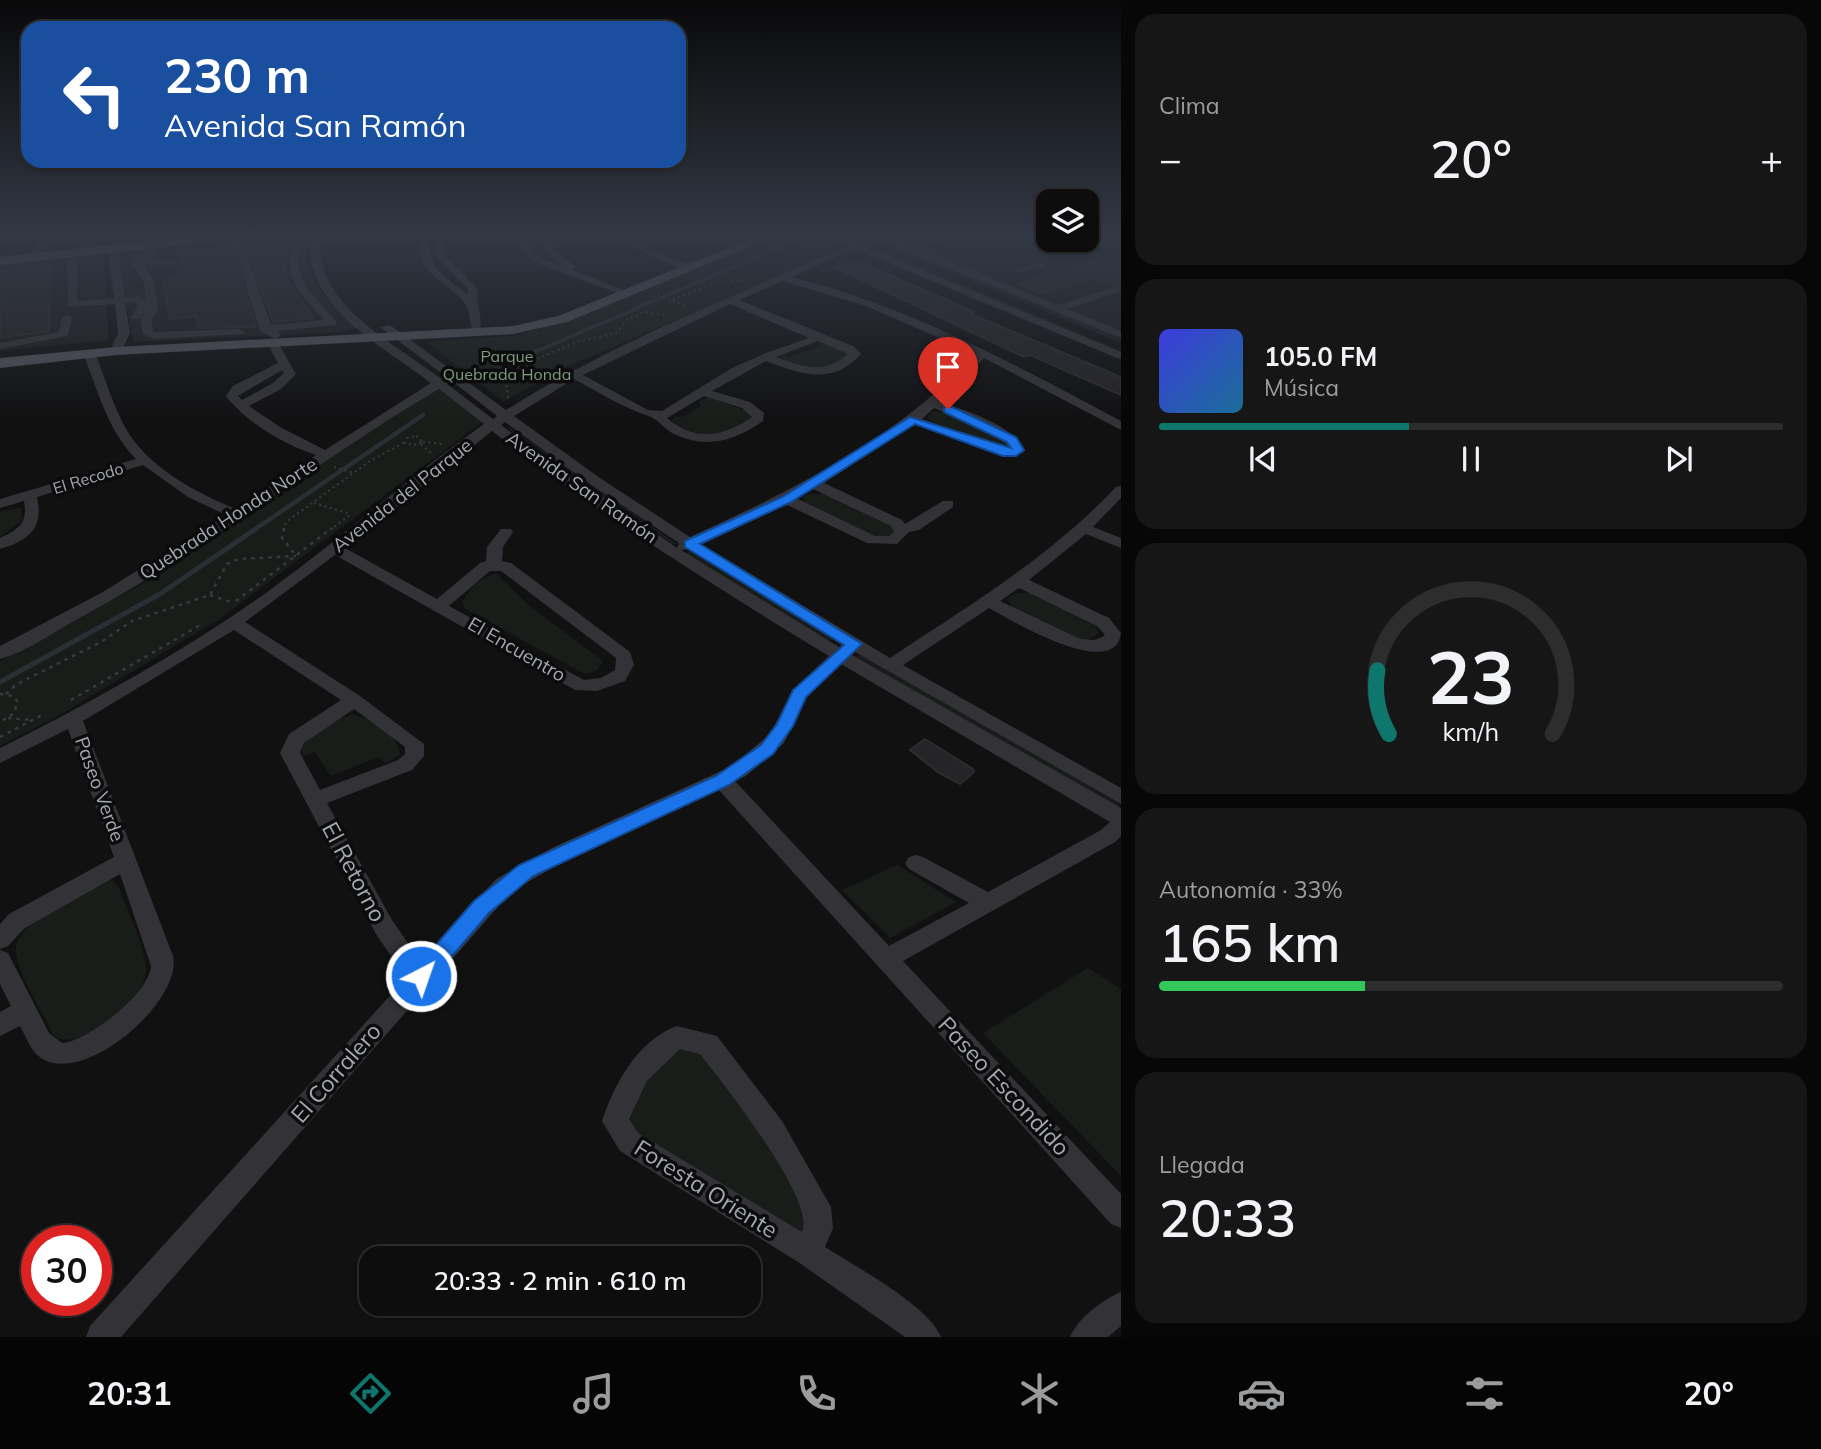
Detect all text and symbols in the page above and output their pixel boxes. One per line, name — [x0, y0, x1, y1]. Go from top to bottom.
text: 230 m — [164, 44, 310, 105]
icon: left — [49, 49, 140, 140]
text: Clima — [1159, 91, 1220, 120]
text: Avenida San Ramón — [164, 105, 467, 145]
text: 20° — [1430, 126, 1512, 191]
text: − — [1159, 135, 1182, 183]
text: + — [1760, 135, 1783, 183]
map controls — [1036, 189, 1099, 252]
button: layers — [1036, 189, 1099, 252]
pin — [918, 337, 978, 409]
text: 105.0 FM — [1264, 340, 1377, 373]
park label: Parque Quebrada Honda — [443, 346, 571, 384]
icon: arrive — [929, 348, 967, 386]
text: Música — [1264, 373, 1339, 402]
street label: Avenida San Ramón — [502, 426, 662, 548]
street label: Avenida del Parque — [327, 433, 477, 557]
icon: previous — [1244, 440, 1282, 478]
icon: pause — [1452, 440, 1490, 478]
icon: next — [1660, 440, 1698, 478]
street label: Quebrada Honda Norte — [135, 452, 321, 584]
street label: El Recodo — [50, 458, 126, 498]
street label: El Encuentro — [464, 611, 570, 687]
text: 23 — [1427, 632, 1515, 723]
text: km/h — [1443, 716, 1499, 747]
street label: Paseo Verde — [70, 733, 130, 845]
street label: El Retorno — [316, 817, 393, 927]
text: Autonomía · 33% — [1159, 875, 1343, 904]
text: 165 km — [1159, 910, 1340, 975]
position arrow — [384, 939, 458, 1013]
street label: Paseo Escondido — [932, 1010, 1076, 1161]
street label: El Corralero — [284, 1017, 387, 1129]
street label: Foresta Oriente — [629, 1133, 783, 1244]
text: Llegada — [1159, 1150, 1245, 1179]
text: 20:33 — [1159, 1185, 1296, 1250]
speed limit sign: 30 — [21, 1225, 112, 1316]
text: 20:33 · 2 min · 610 m — [433, 1264, 687, 1297]
icon: directions — [346, 1369, 395, 1418]
icon: music — [569, 1369, 618, 1418]
icon: phone — [792, 1369, 841, 1418]
icon: climate — [1015, 1369, 1064, 1418]
icon: car — [1237, 1369, 1286, 1418]
icon: filters — [1460, 1369, 1509, 1418]
text: 20:31 — [87, 1373, 172, 1413]
text: 20° — [1683, 1373, 1734, 1413]

